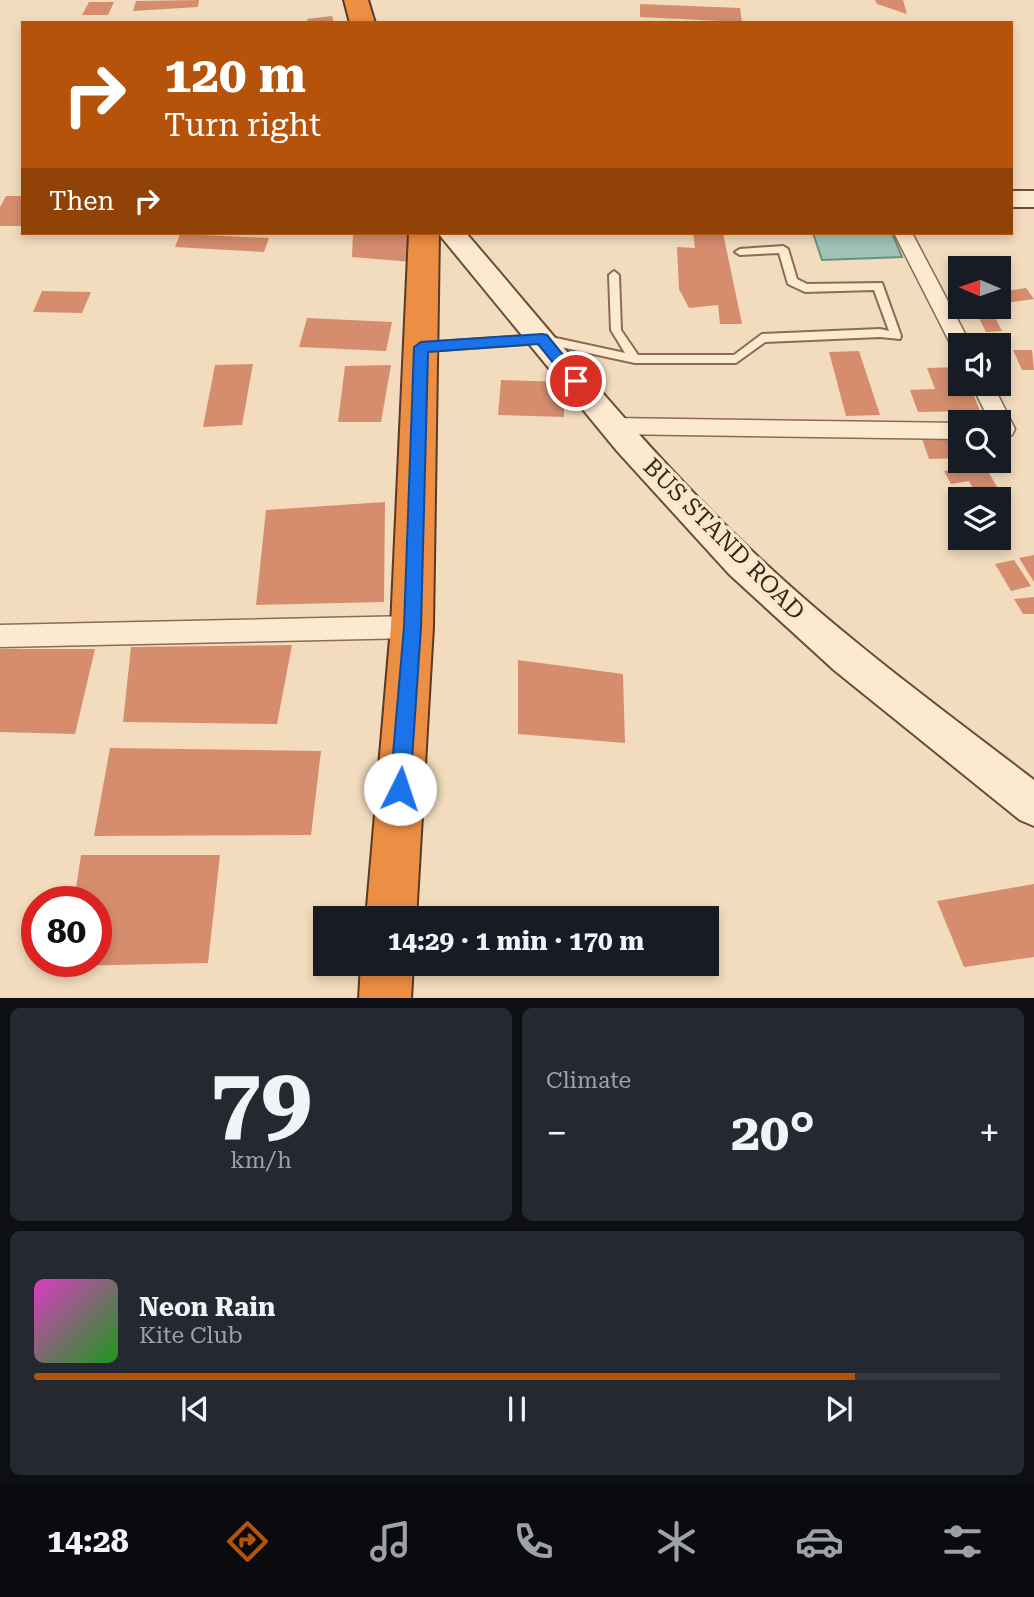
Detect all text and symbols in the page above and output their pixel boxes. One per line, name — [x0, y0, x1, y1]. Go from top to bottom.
text: 120 m — [164, 47, 306, 104]
icon: right — [49, 49, 140, 140]
text: Turn right — [164, 106, 321, 144]
icon: right — [128, 182, 166, 220]
text: Then — [49, 186, 114, 216]
north arrow — [948, 256, 1012, 318]
map controls — [948, 256, 1011, 550]
button: sound — [948, 333, 1011, 396]
pin — [546, 351, 606, 411]
icon: arrive — [557, 362, 595, 400]
button: search — [948, 410, 1011, 473]
street label: BUS STAND ROAD — [637, 452, 811, 626]
button: layers — [948, 487, 1011, 550]
position arrow — [363, 752, 437, 826]
speed limit sign: 80 — [21, 886, 112, 977]
text: 14:29 · 1 min · 170 m — [388, 926, 644, 956]
text: 79 — [210, 1048, 312, 1154]
text: Climate — [546, 1067, 631, 1094]
text: 20° — [731, 1102, 815, 1163]
text: − — [546, 1111, 567, 1155]
text: + — [979, 1111, 1000, 1155]
text: km/h — [230, 1147, 292, 1174]
text: Neon Rain — [139, 1292, 275, 1322]
text: Kite Club — [139, 1322, 243, 1349]
icon: previous — [176, 1390, 214, 1428]
icon: pause — [498, 1390, 536, 1428]
icon: next — [820, 1390, 858, 1428]
icon: directions — [223, 1517, 272, 1566]
icon: music — [366, 1517, 415, 1566]
icon: phone — [509, 1517, 558, 1566]
icon: climate — [652, 1517, 701, 1566]
icon: car — [795, 1517, 844, 1566]
icon: filters — [938, 1517, 987, 1566]
text: 14:28 — [47, 1522, 129, 1560]

